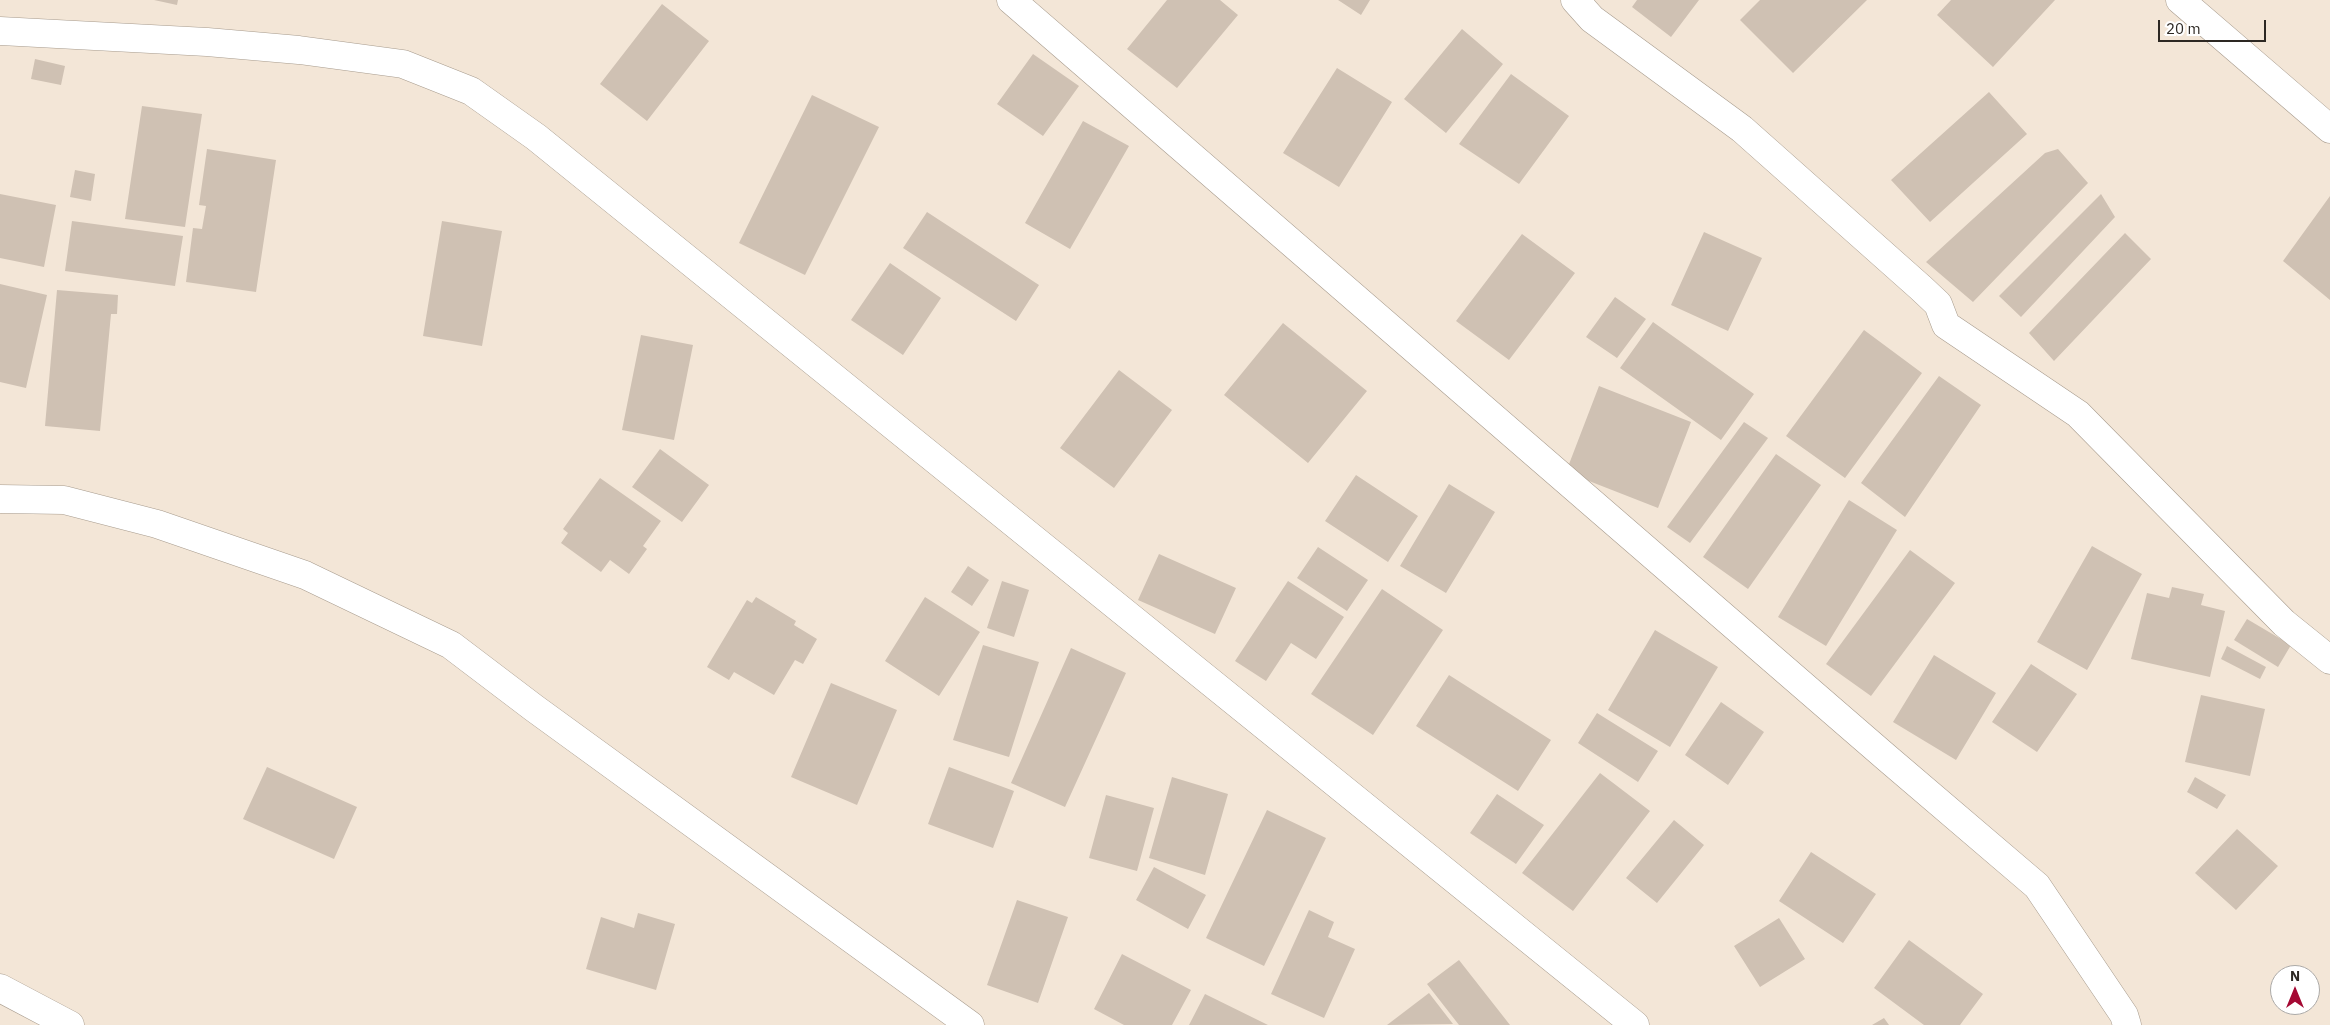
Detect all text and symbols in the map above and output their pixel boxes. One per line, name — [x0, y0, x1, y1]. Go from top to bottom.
scale bar — [2160, 10, 2268, 42]
text: 20 m — [2166, 19, 2201, 38]
north arrow — [2270, 965, 2320, 1015]
text: N — [2290, 967, 2300, 985]

